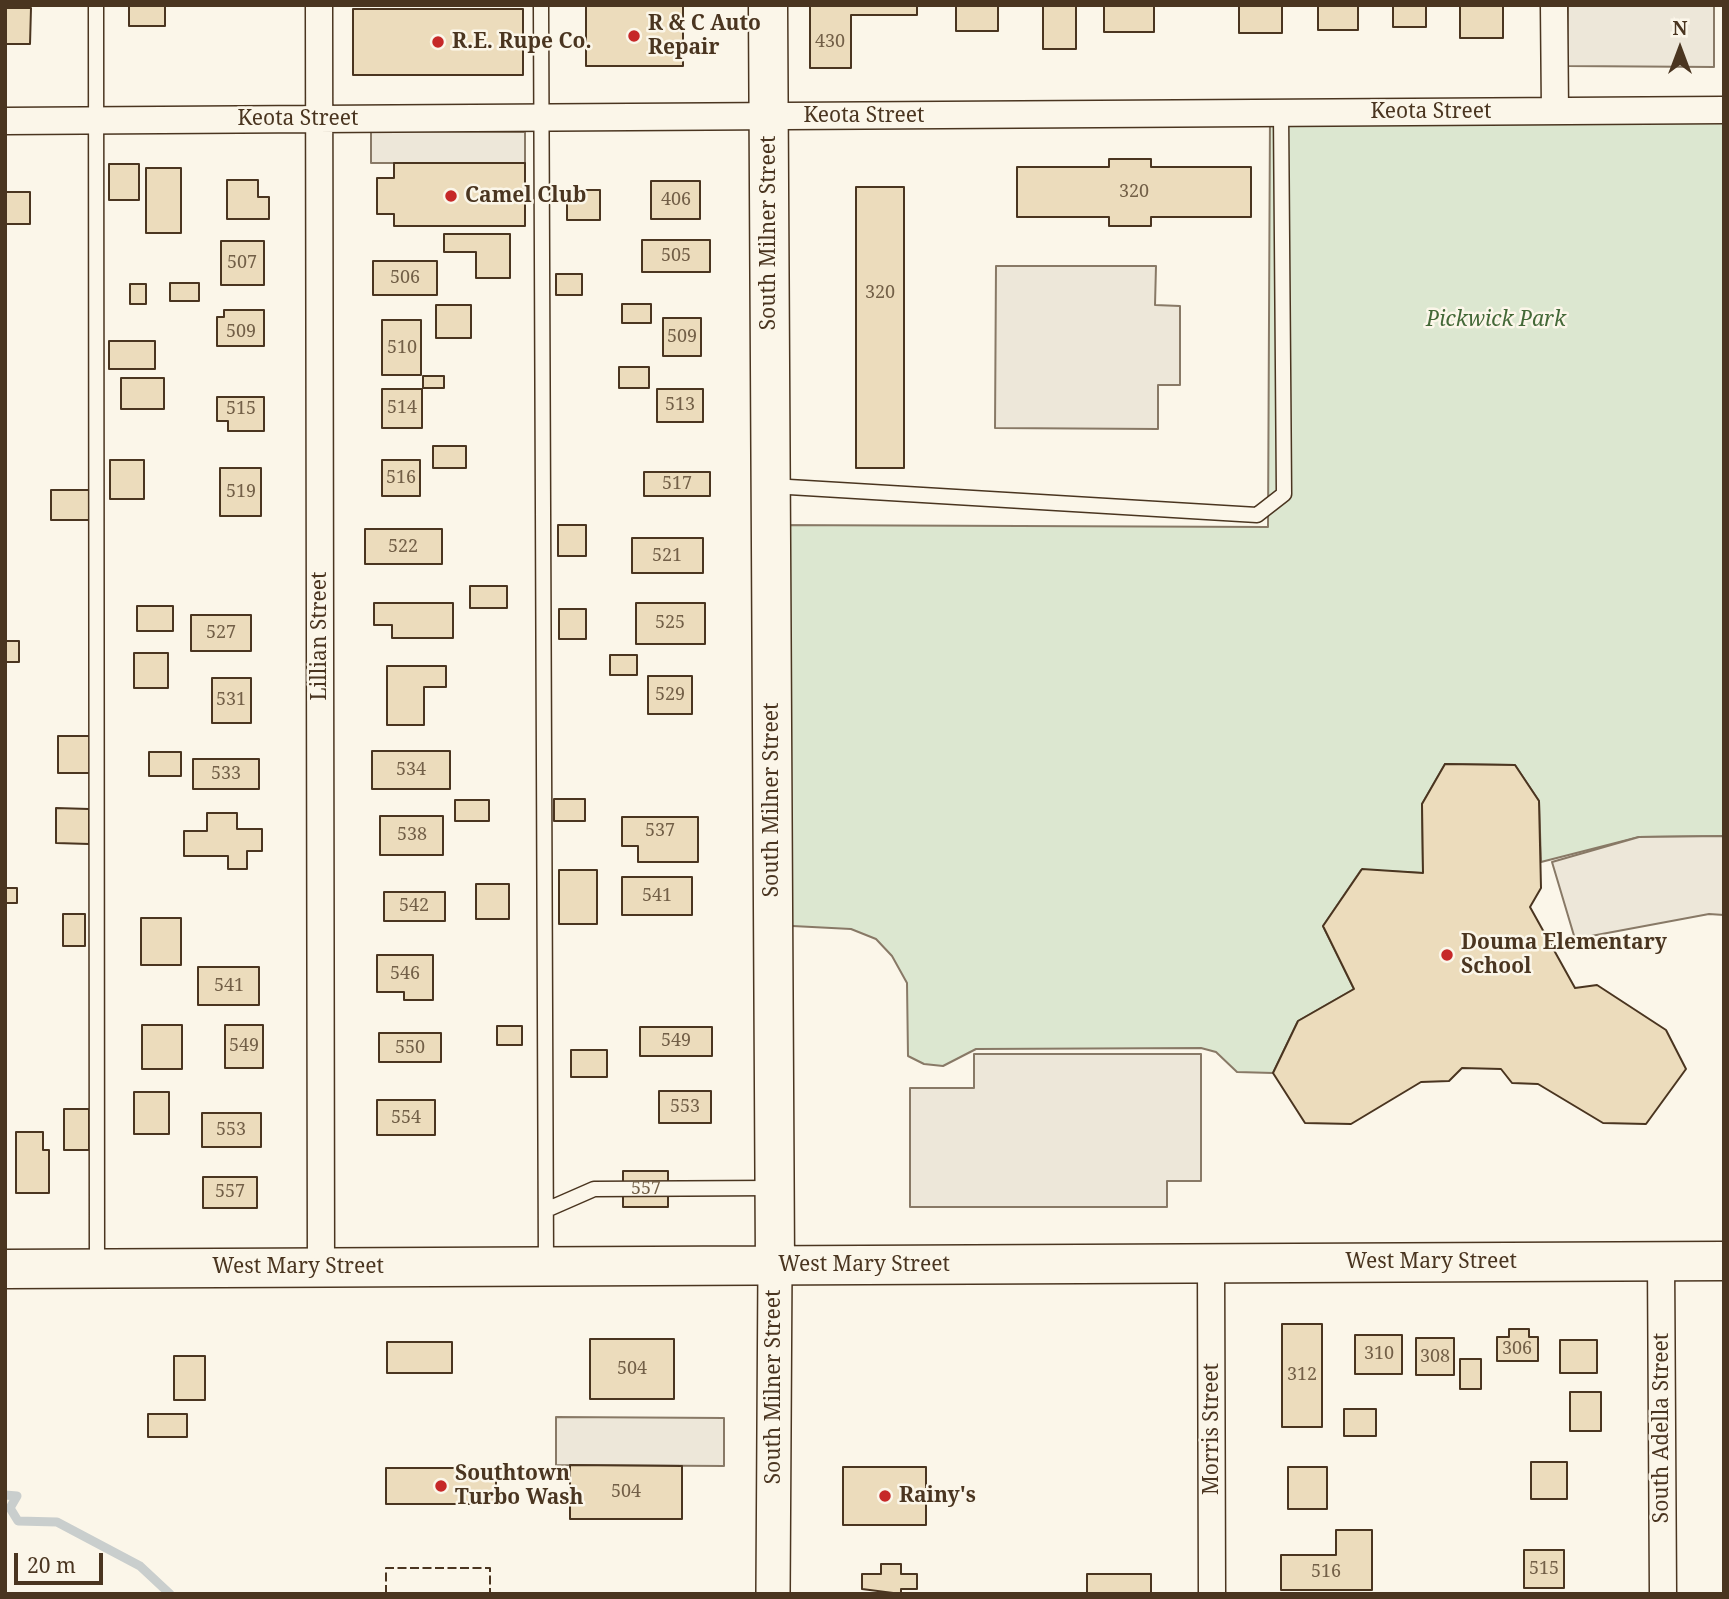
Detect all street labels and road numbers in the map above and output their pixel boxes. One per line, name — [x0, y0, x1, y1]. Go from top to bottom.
street label: Keota Street — [1371, 99, 1491, 125]
street label: Keota Street — [804, 103, 924, 129]
street label: Keota Street — [238, 106, 358, 132]
street label: South Milner Street — [756, 136, 782, 330]
street label: Lillian Street — [307, 572, 333, 700]
street label: South Milner Street — [759, 703, 785, 897]
street label: West Mary Street — [1345, 1249, 1517, 1275]
street label: West Mary Street — [778, 1252, 950, 1278]
street label: West Mary Street — [212, 1254, 384, 1280]
street label: South Milner Street — [761, 1290, 787, 1484]
street label: South Adella Street — [1649, 1333, 1675, 1523]
street label: Morris Street — [1199, 1363, 1225, 1495]

